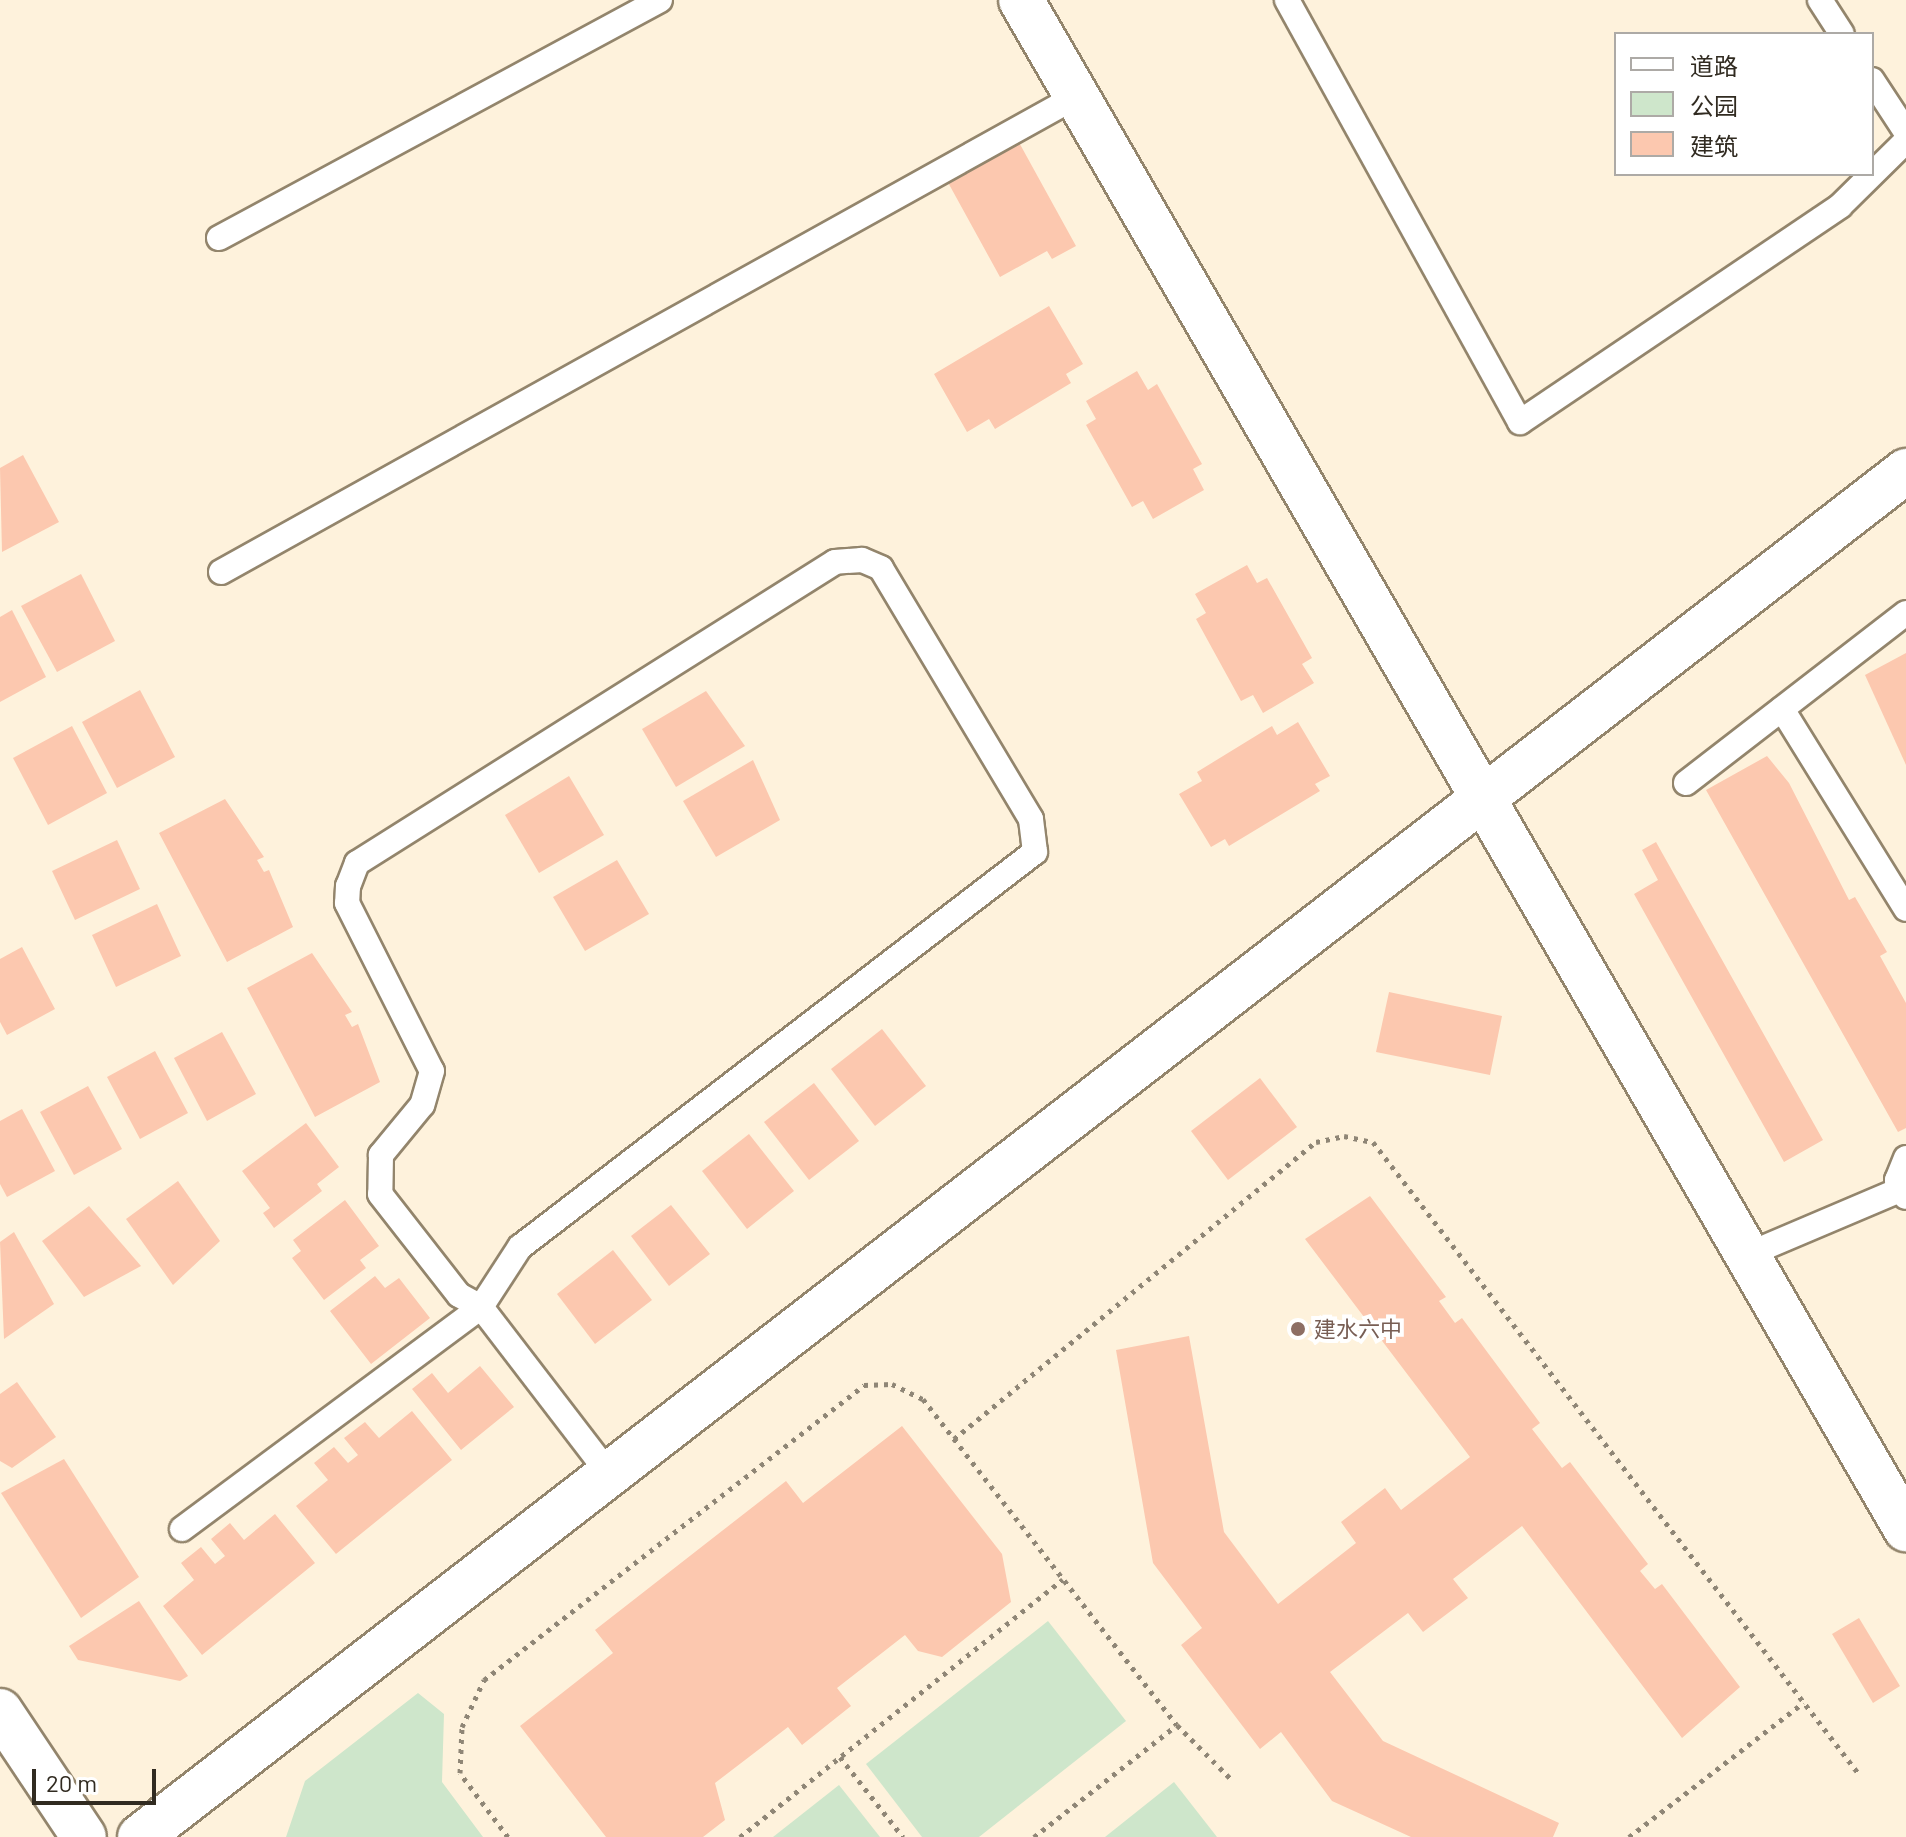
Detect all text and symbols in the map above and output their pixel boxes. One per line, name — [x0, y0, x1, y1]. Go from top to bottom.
legend — [1614, 32, 1874, 176]
text: 道路 — [1690, 51, 1738, 80]
text: 公园 — [1690, 91, 1738, 120]
text: 建筑 — [1690, 131, 1738, 160]
place label: 建水六中 — [1314, 1316, 1402, 1342]
marker: 建水六中 — [1289, 1320, 1307, 1338]
scale bar — [36, 1753, 160, 1803]
text: 20 m — [46, 1768, 97, 1797]

